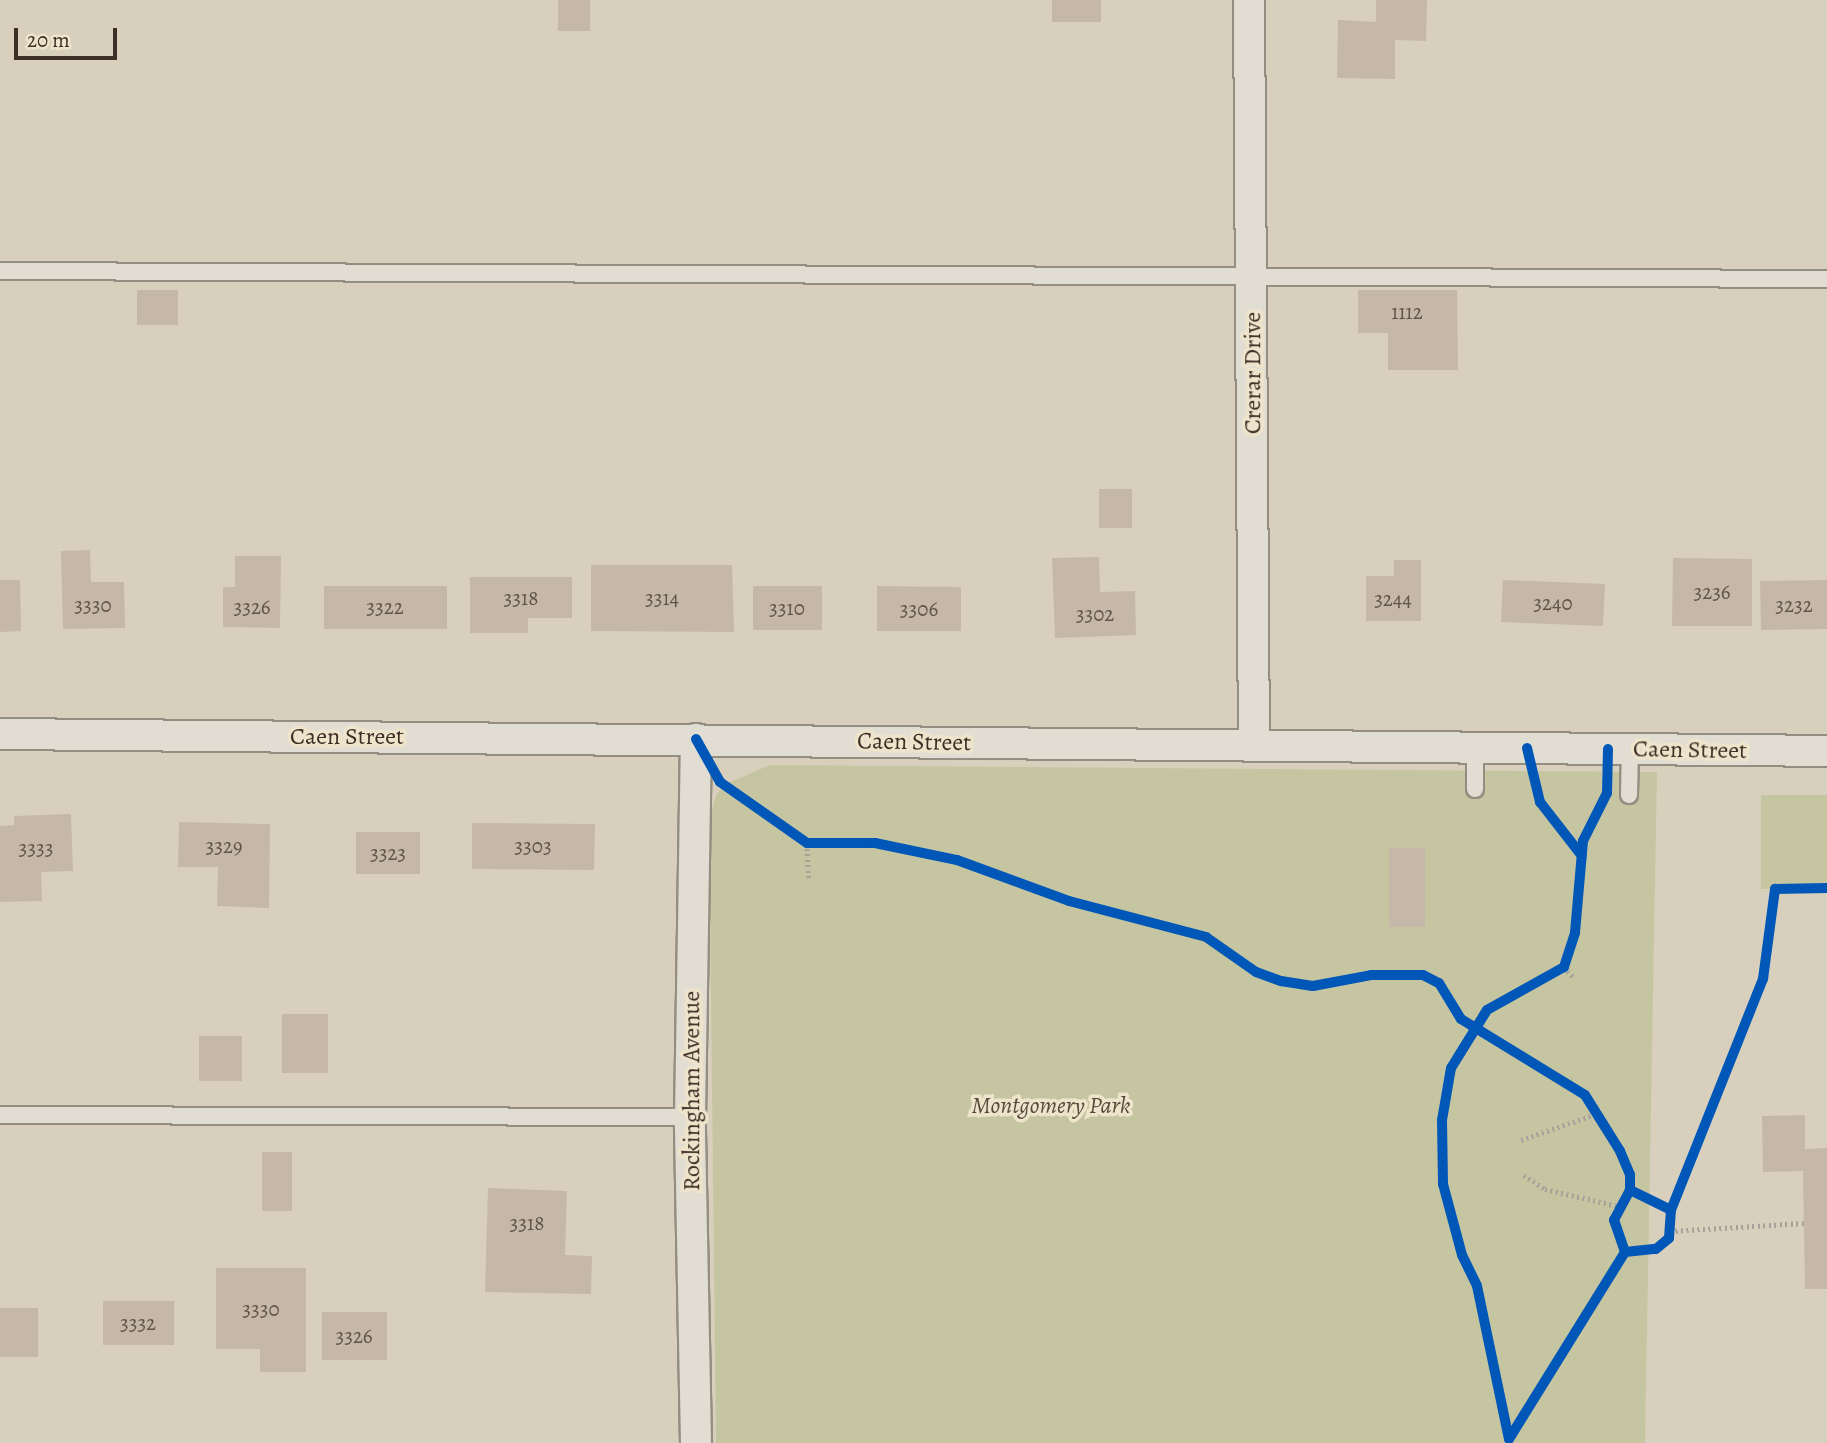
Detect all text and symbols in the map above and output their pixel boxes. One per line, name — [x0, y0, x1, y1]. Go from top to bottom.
scale bar — [18, 14, 121, 58]
text: 20 m — [27, 26, 70, 54]
house number: 1112 — [1391, 299, 1423, 325]
street label: Crerar Drive — [1239, 312, 1267, 434]
house number: 3236 — [1693, 579, 1731, 605]
house number: 3318 — [504, 585, 538, 611]
house number: 3314 — [645, 585, 679, 611]
house number: 3244 — [1374, 586, 1412, 612]
house number: 3240 — [1533, 590, 1573, 616]
house number: 3330 — [74, 592, 112, 618]
house number: 3232 — [1775, 592, 1813, 618]
house number: 3326 — [233, 594, 271, 620]
house number: 3322 — [366, 594, 404, 620]
house number: 3310 — [769, 595, 805, 621]
house number: 3306 — [900, 596, 938, 622]
house number: 3302 — [1076, 601, 1114, 627]
street label: Caen Street — [290, 723, 404, 751]
street label: Caen Street — [857, 727, 971, 757]
street label: Caen Street — [1633, 735, 1747, 765]
house number: 3329 — [205, 833, 243, 859]
house number: 3303 — [514, 833, 552, 859]
house number: 3333 — [19, 835, 53, 861]
house number: 3323 — [370, 840, 406, 866]
street label: Rockingham Avenue — [678, 991, 706, 1191]
park label: Montgomery Park — [971, 1092, 1131, 1120]
house number: 3318 — [510, 1210, 544, 1236]
house number: 3330 — [242, 1296, 280, 1322]
house number: 3332 — [120, 1310, 156, 1336]
house number: 3326 — [335, 1323, 373, 1349]

